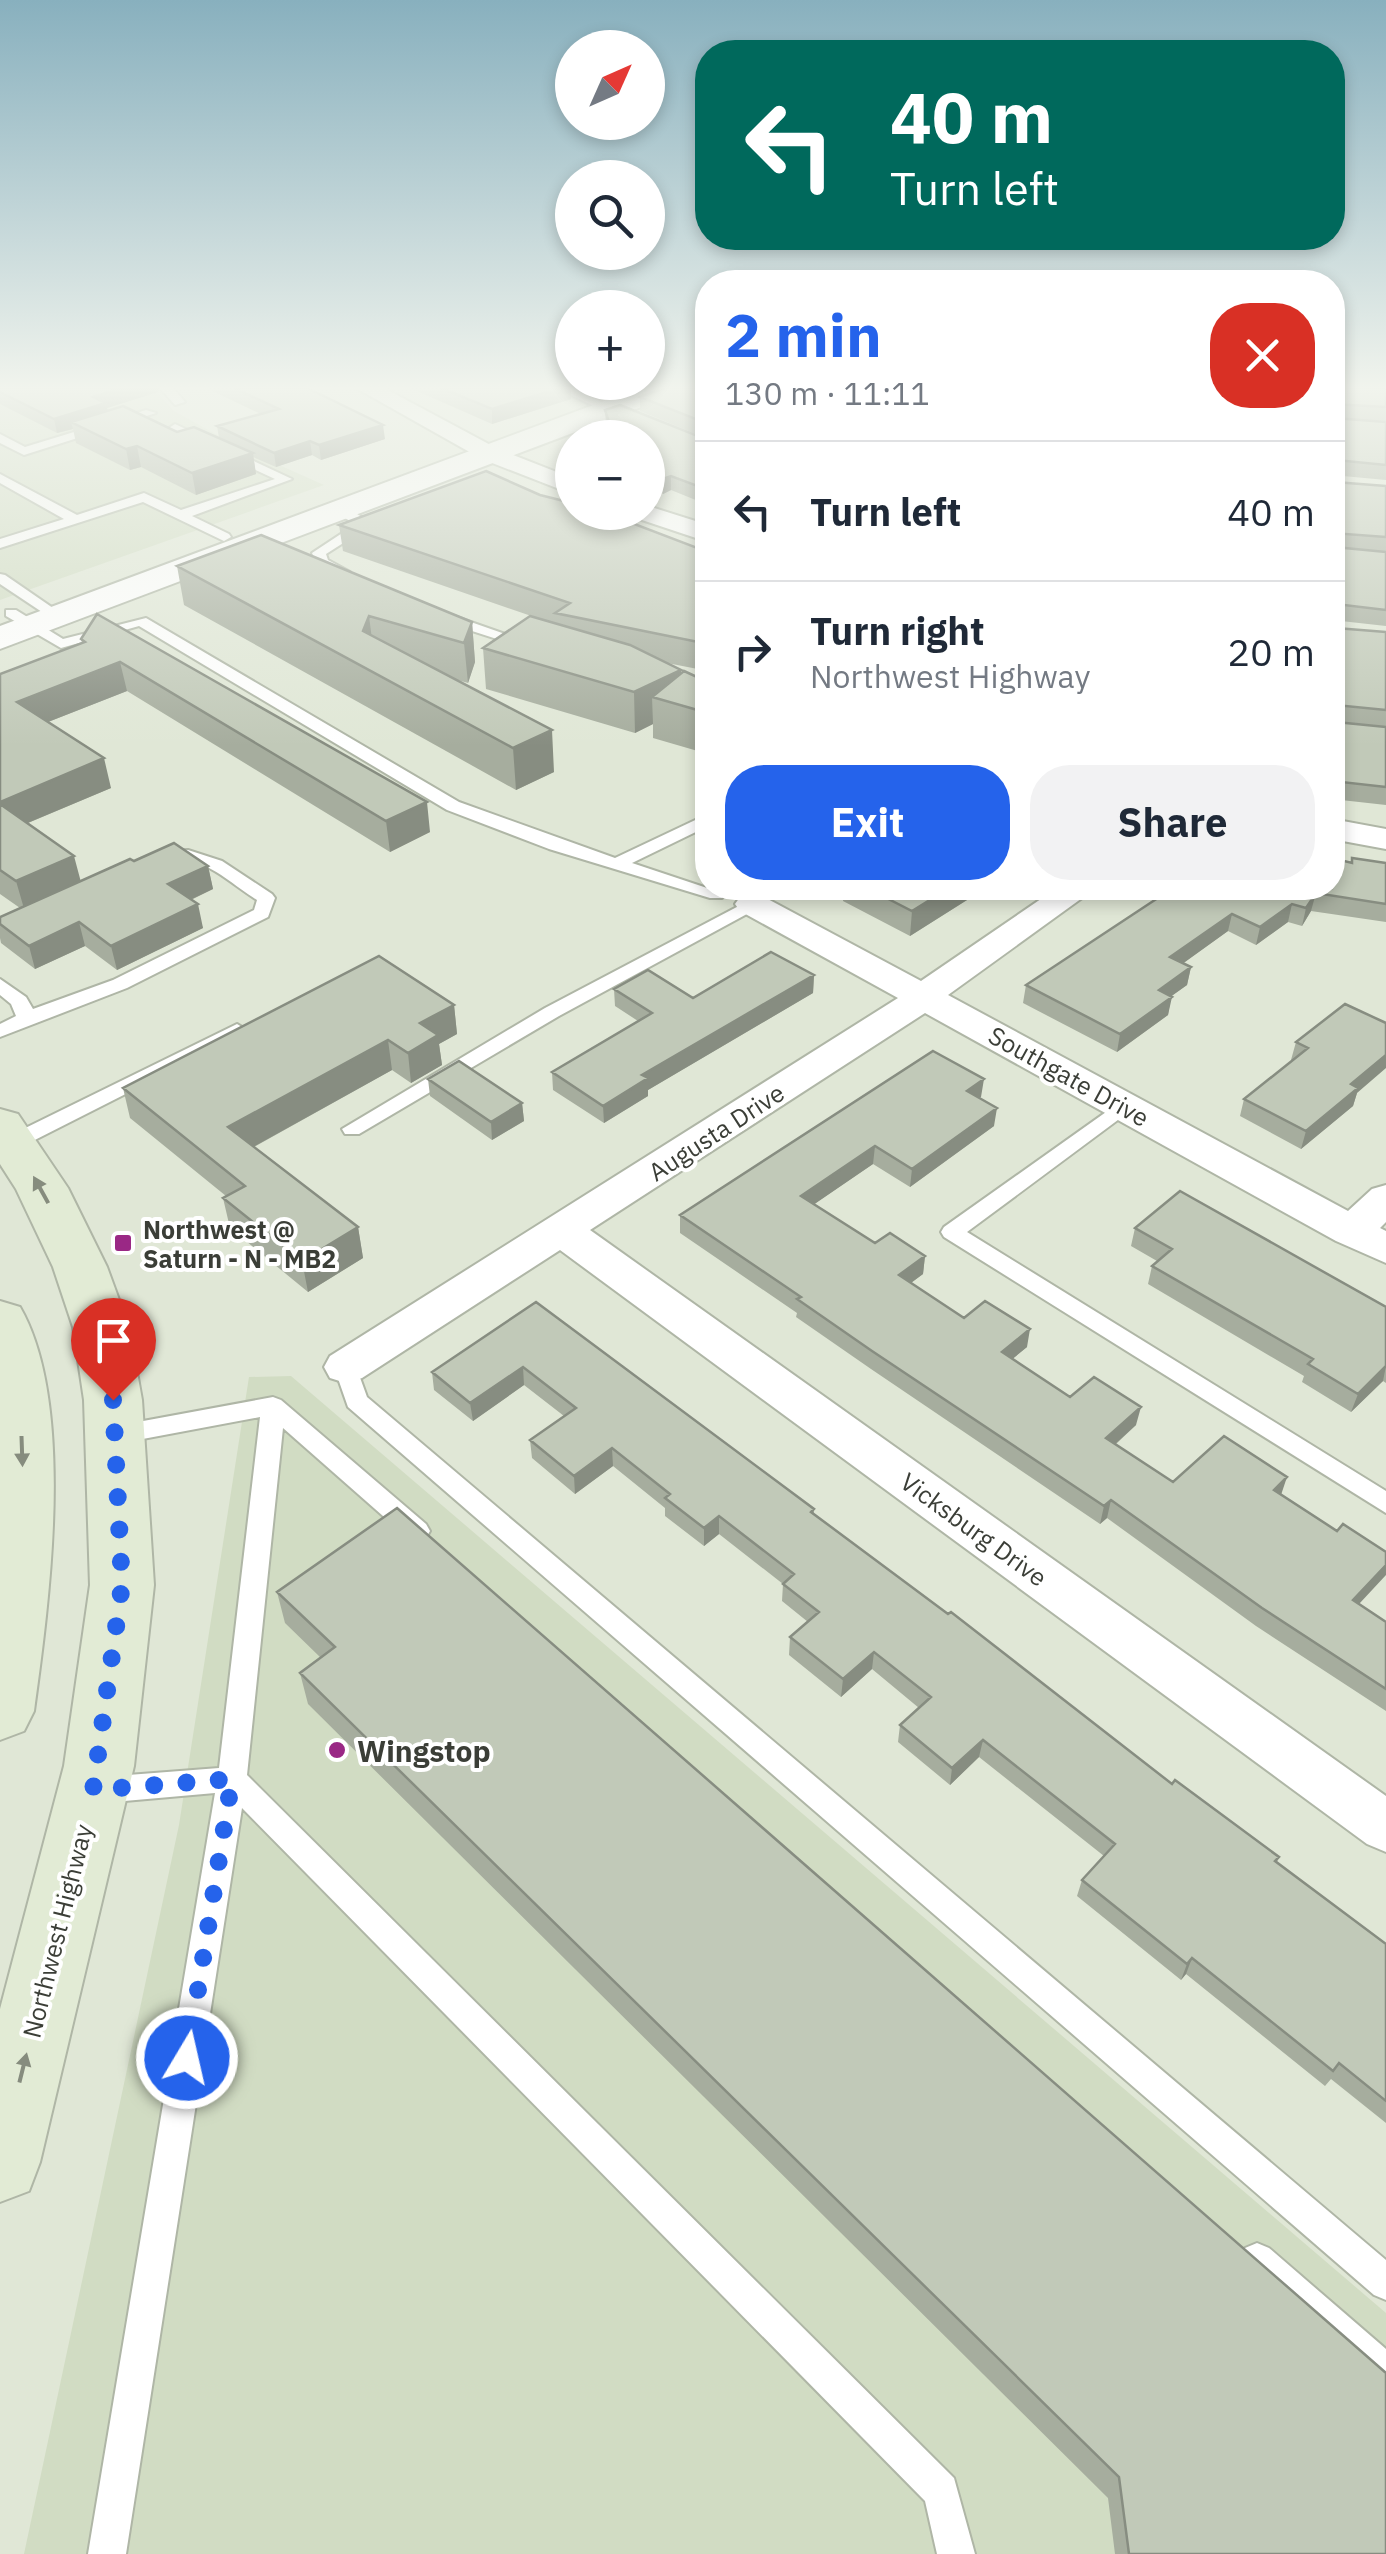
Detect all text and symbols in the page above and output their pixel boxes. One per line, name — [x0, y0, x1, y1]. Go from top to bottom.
north arrow — [555, 30, 665, 140]
map controls — [555, 30, 665, 530]
text: 40 m — [890, 71, 1053, 162]
icon: left — [725, 80, 855, 210]
text: Turn left — [890, 159, 1059, 217]
button: search — [555, 160, 665, 270]
button: + — [555, 290, 665, 400]
text: 2 min — [725, 295, 882, 374]
button: close — [1210, 303, 1315, 408]
text: 130 m · 11:11 — [725, 372, 930, 414]
button: − — [555, 420, 665, 530]
icon: left — [725, 484, 780, 539]
text: Turn left — [810, 487, 961, 536]
text: 40 m — [1227, 487, 1315, 536]
text: Turn right — [810, 606, 985, 655]
icon: right — [725, 624, 780, 679]
text: 20 m — [1227, 627, 1315, 676]
text: Northwest Highway — [810, 655, 1091, 697]
button: Exit — [725, 765, 1010, 880]
button: Share — [1030, 765, 1315, 880]
street label: Southgate Drive — [983, 1018, 1155, 1134]
street label: Augusta Drive — [642, 1076, 790, 1188]
one-way arrow — [33, 1176, 51, 1204]
place label: Northwest @ Saturn - N - MB2 — [143, 1213, 336, 1275]
marker: Northwest @ Saturn - N - MB2 — [112, 1232, 134, 1254]
pin — [71, 1298, 156, 1401]
icon: arrive — [86, 1313, 141, 1368]
one-way arrow — [14, 1436, 30, 1468]
street label: Vicksburg Drive — [894, 1465, 1054, 1593]
place label: Wingstop — [357, 1731, 491, 1770]
marker: Wingstop — [326, 1739, 348, 1761]
street label: Northwest Highway — [14, 1820, 100, 2041]
position arrow — [135, 2006, 239, 2110]
one-way arrow — [16, 2052, 31, 2083]

